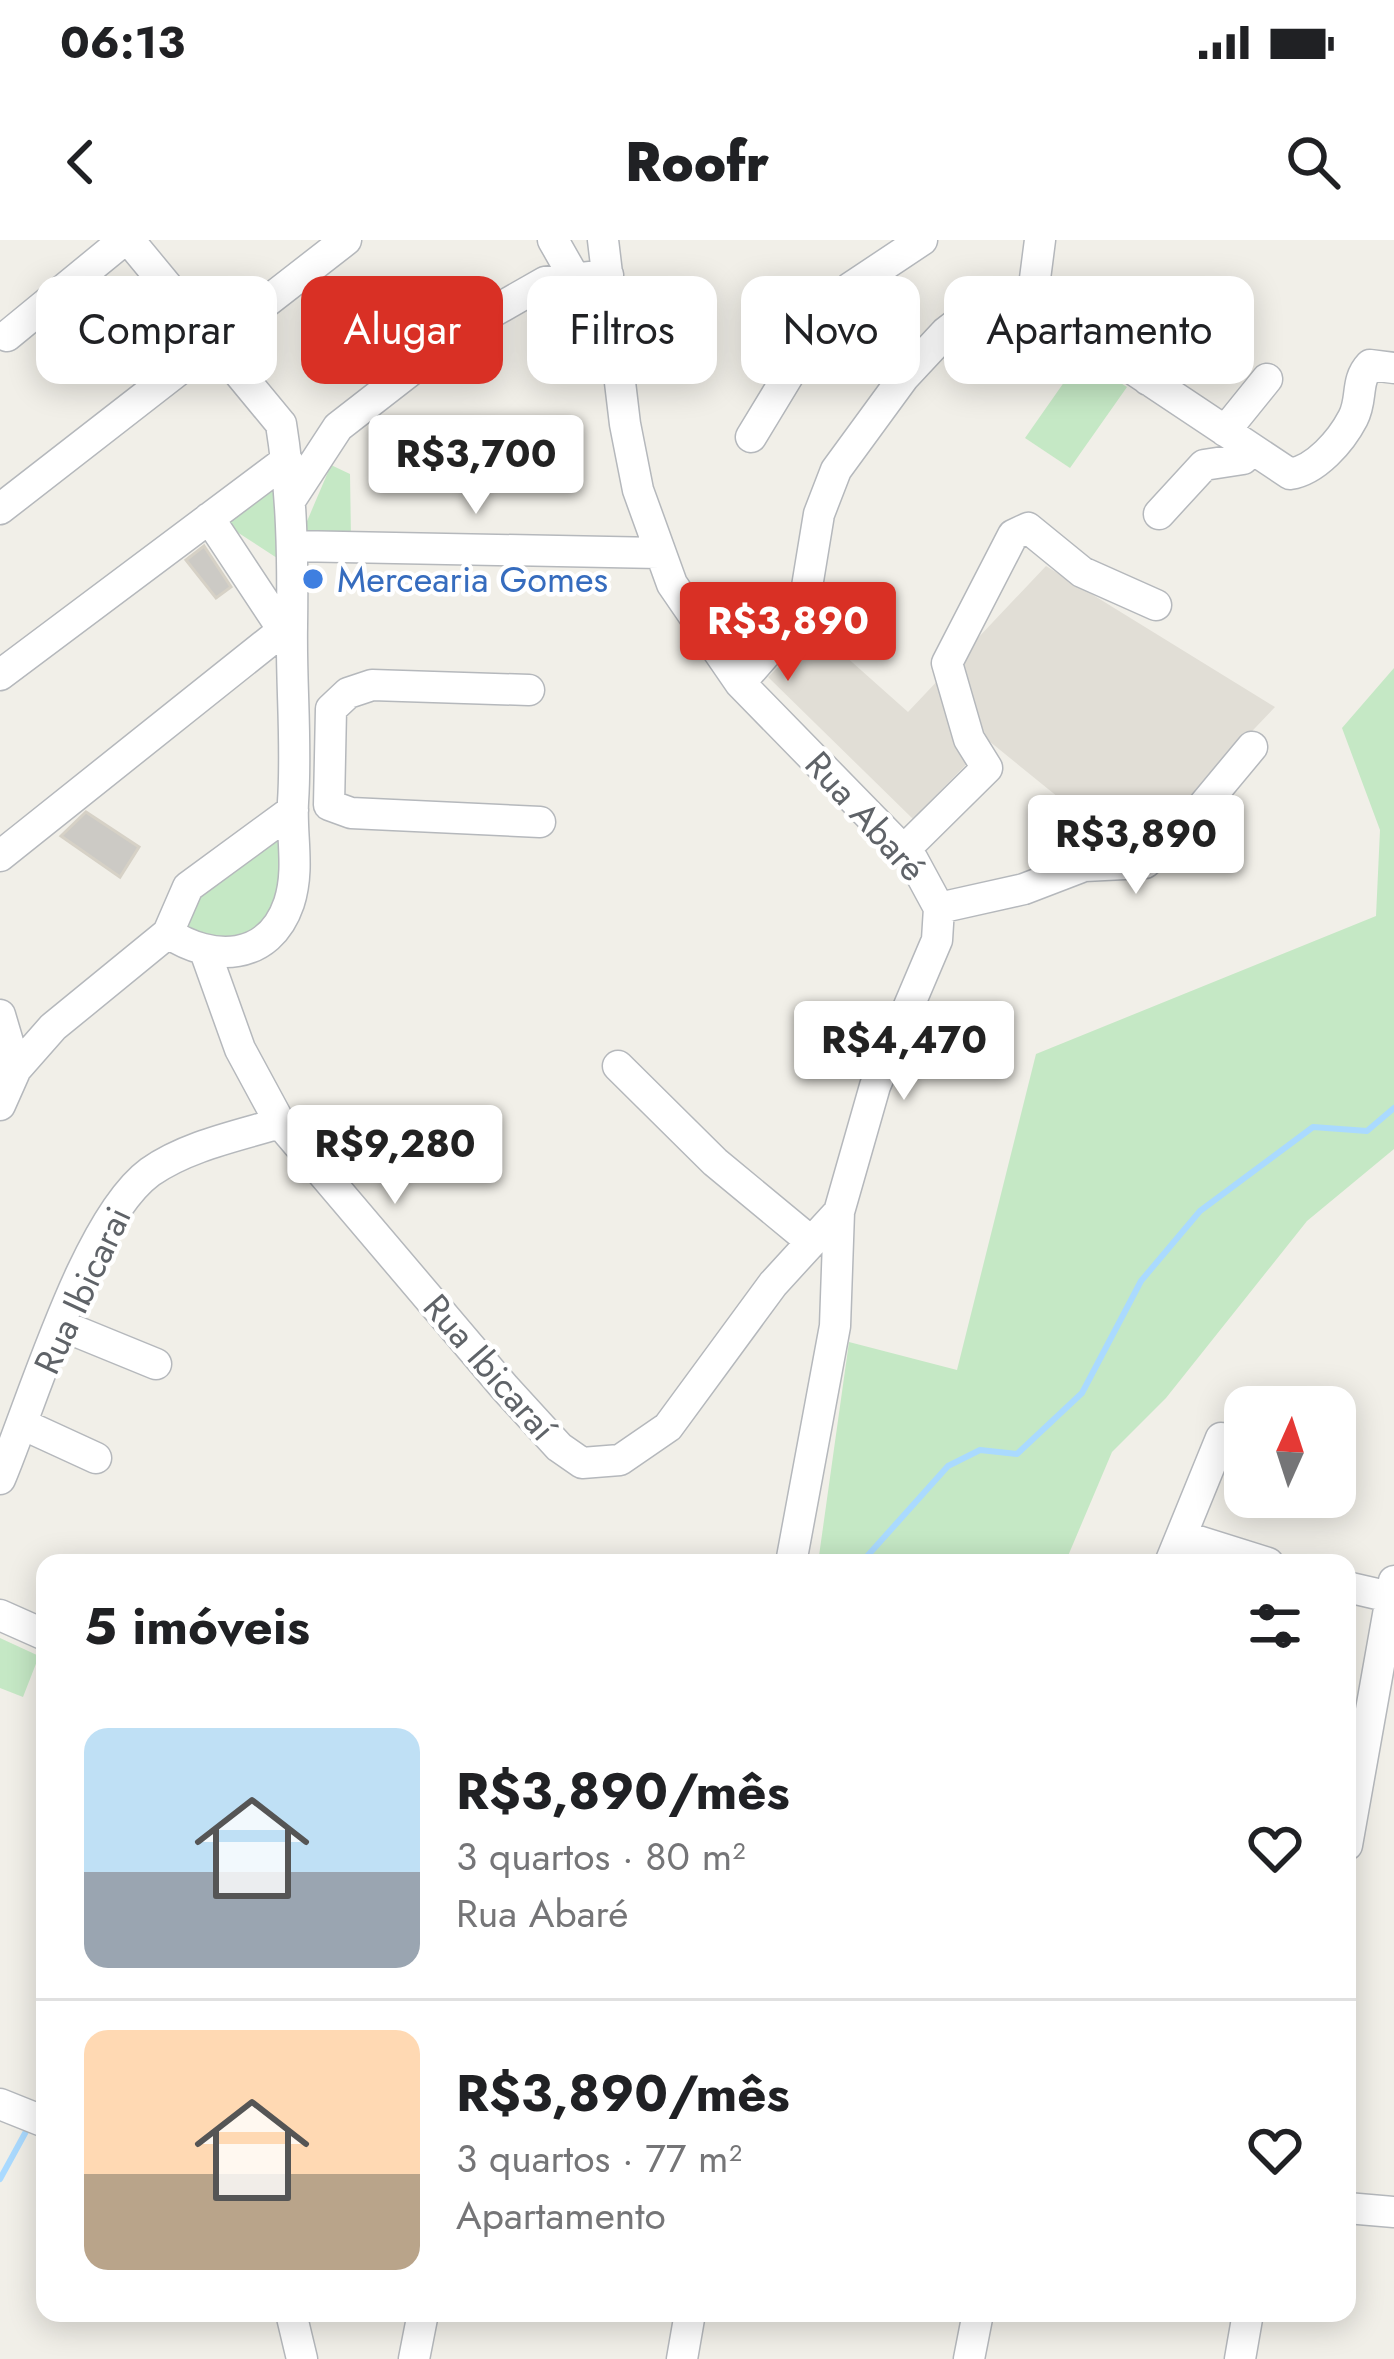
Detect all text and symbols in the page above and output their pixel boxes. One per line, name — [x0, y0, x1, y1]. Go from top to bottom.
text: 06:13 — [60, 10, 185, 75]
text: Roofr — [625, 123, 769, 201]
icon: back — [48, 129, 114, 195]
icon: search — [1280, 129, 1346, 195]
chip: Comprar — [36, 276, 277, 384]
chip: Alugar — [301, 276, 503, 384]
chip: Filtros — [527, 276, 717, 384]
chip: Novo — [741, 276, 920, 384]
chip: Apartamento — [944, 276, 1254, 384]
pin: R$3,700 — [365, 415, 587, 517]
text: R$3,700 — [396, 425, 556, 482]
place label: Mercearia Gomes — [337, 553, 608, 605]
marker: Mercearia Gomes — [300, 566, 326, 592]
pin: R$3,890 — [677, 582, 899, 684]
text: R$3,890 — [707, 592, 869, 649]
street label: Rua Abaré — [793, 739, 939, 893]
pin: R$3,890 — [1025, 795, 1247, 897]
text: R$3,890 — [1055, 805, 1217, 862]
pin: R$4,470 — [793, 1001, 1015, 1103]
text: R$4,470 — [821, 1011, 987, 1068]
pin: R$9,280 — [284, 1105, 506, 1207]
text: R$9,280 — [314, 1115, 476, 1172]
street label: Rua Ibicarai — [21, 1198, 143, 1382]
street label: Rua Ibicaraí — [412, 1282, 570, 1453]
north arrow — [1224, 1386, 1356, 1518]
map controls — [1224, 1386, 1356, 1518]
text: 5 imóveis — [84, 1589, 310, 1663]
icon: filters — [1242, 1593, 1308, 1659]
text: R$3,890/mês — [456, 1754, 790, 1828]
icon: home — [180, 1776, 324, 1920]
icon: heart — [1242, 1815, 1308, 1881]
text: 3 quartos · 80 m² — [456, 1828, 746, 1885]
text: Rua Abaré — [456, 1885, 628, 1942]
text: R$3,890/mês — [456, 2056, 790, 2130]
icon: home — [180, 2078, 324, 2222]
icon: heart — [1242, 2117, 1308, 2183]
text: 3 quartos · 77 m² — [456, 2130, 742, 2187]
text: Apartamento — [456, 2187, 666, 2244]

